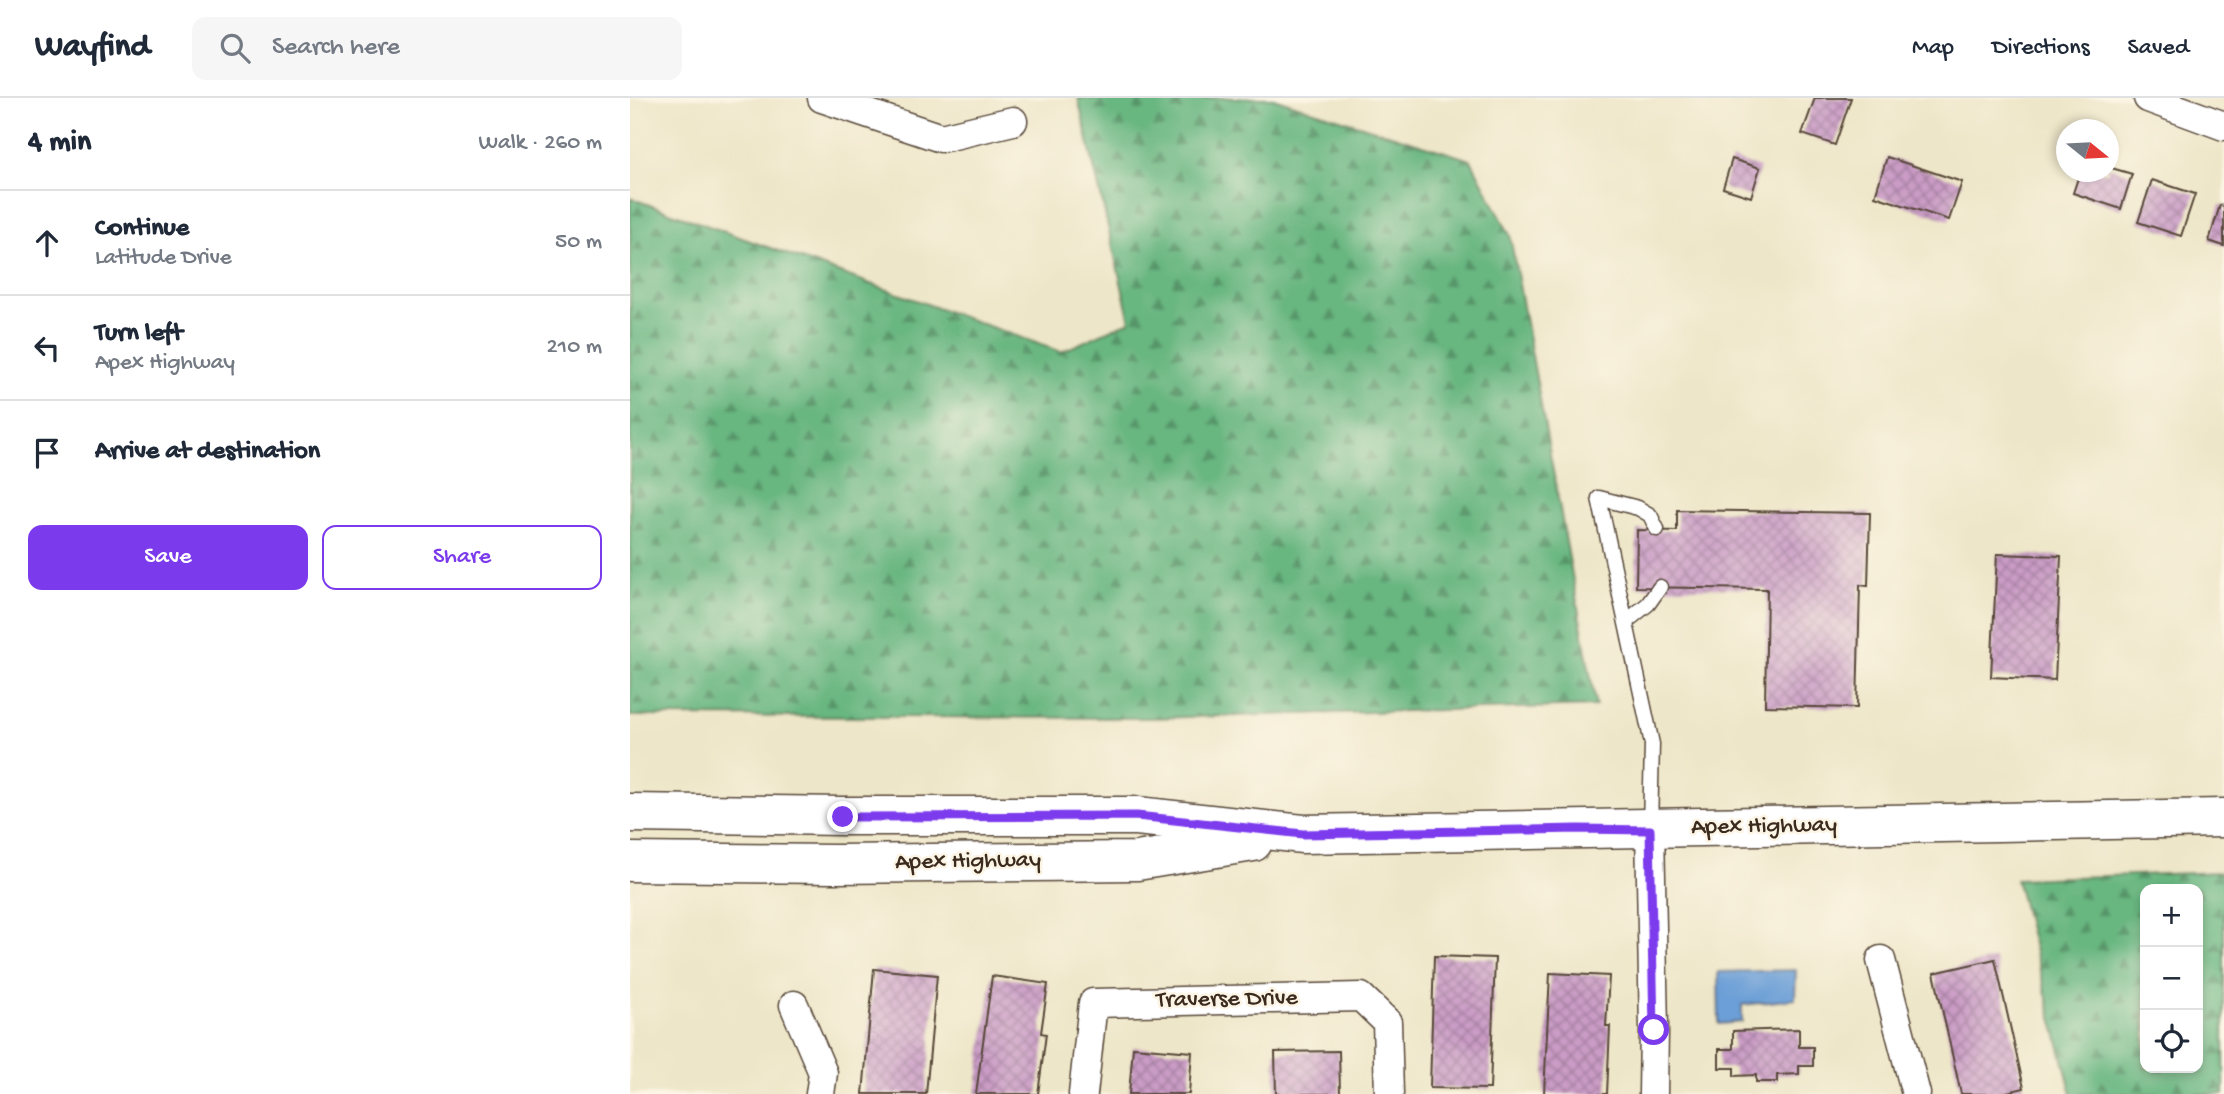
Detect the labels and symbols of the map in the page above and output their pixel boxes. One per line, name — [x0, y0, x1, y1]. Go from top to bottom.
north arrow — [2056, 119, 2119, 182]
route end — [827, 801, 858, 832]
street label: Apex Highway — [1691, 811, 1837, 843]
street label: Apex Highway — [895, 846, 1041, 878]
street label: Traverse Drive — [1154, 984, 1299, 1016]
route start — [1638, 1014, 1669, 1045]

